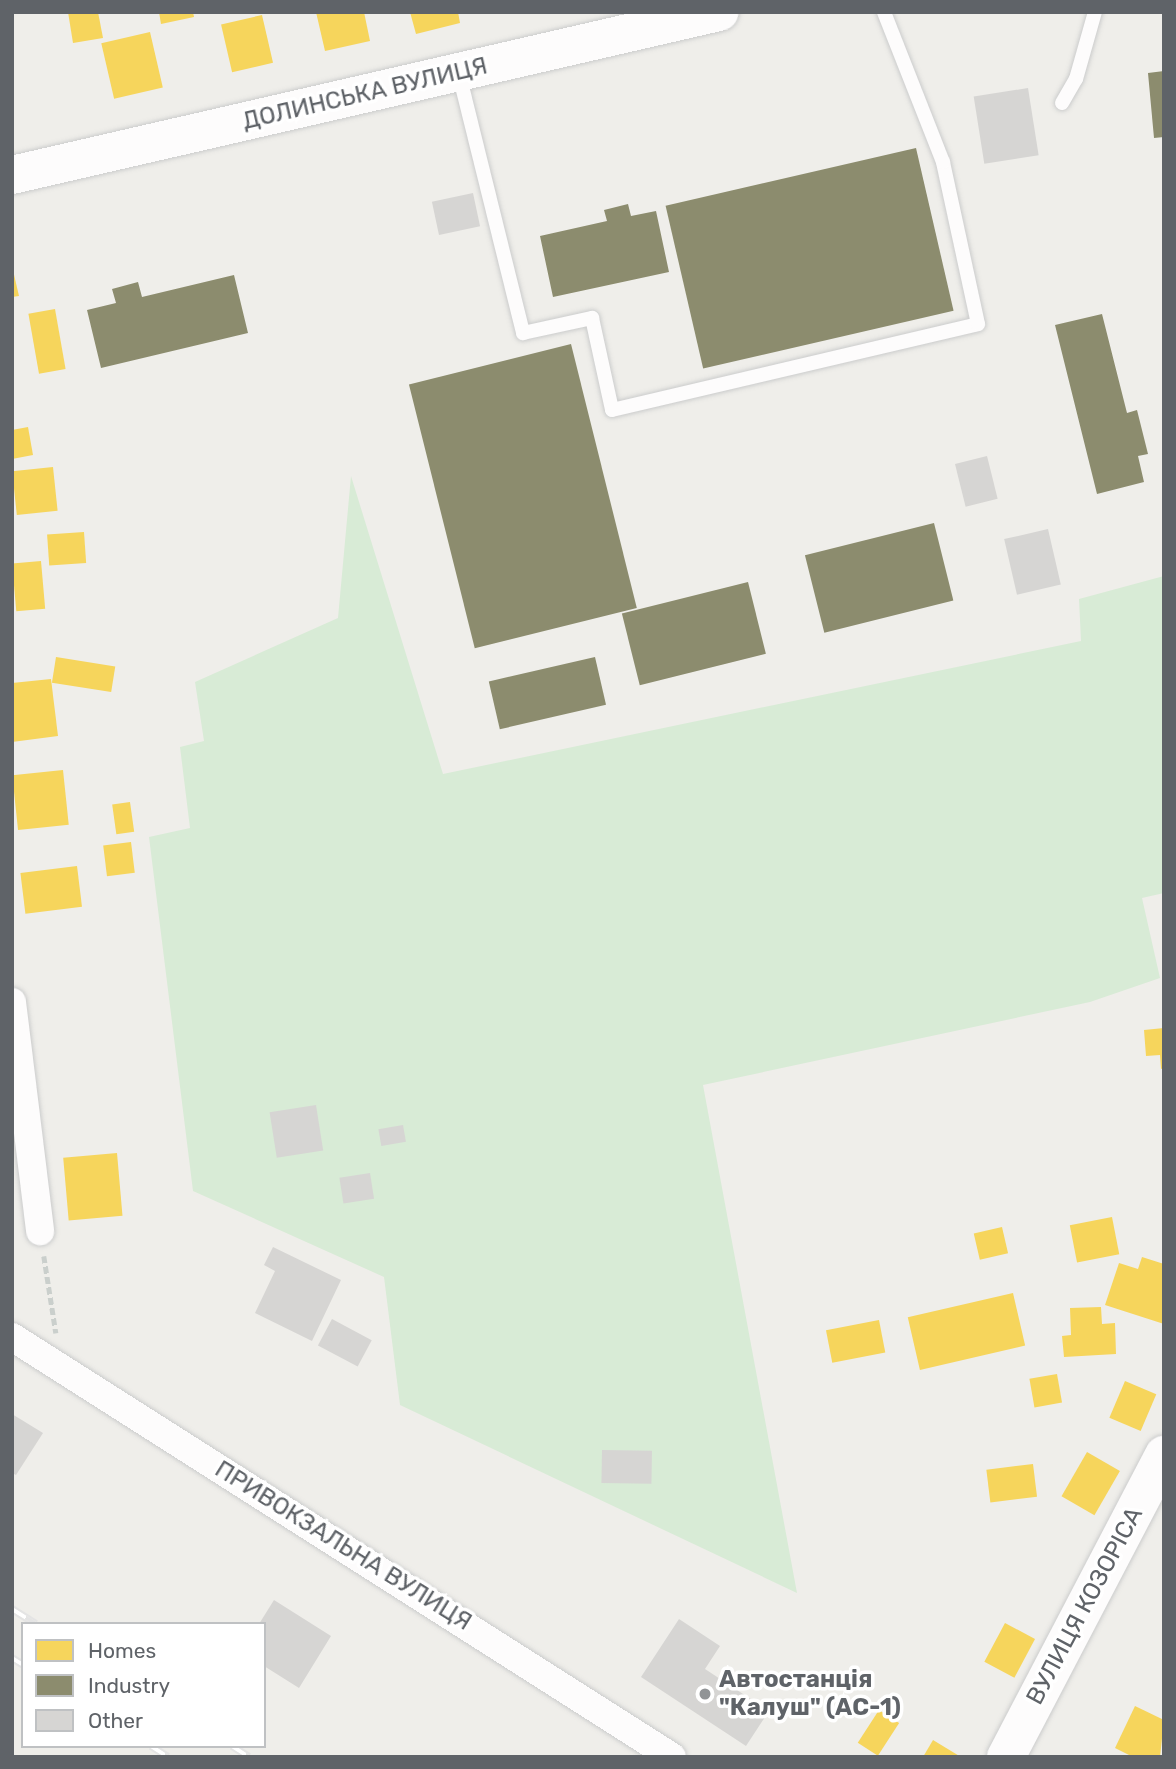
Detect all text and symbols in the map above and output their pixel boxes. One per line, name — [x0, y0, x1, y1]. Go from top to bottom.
street label: ДОЛИНСЬКА ВУЛИЦЯ — [240, 52, 490, 136]
street label: ПРИВОКЗАЛЬНА ВУЛИЦЯ — [209, 1455, 477, 1637]
street label: ВУЛИЦЯ КОЗОРІСА — [1021, 1502, 1149, 1710]
legend — [21, 1622, 266, 1748]
text: Homes — [88, 1638, 156, 1663]
place label: Автостанція "Калуш" (АС-1) — [719, 1666, 901, 1722]
text: Industry — [88, 1673, 170, 1698]
marker: Автостанція "Калуш" (АС-1) — [697, 1686, 713, 1702]
text: Other — [88, 1708, 143, 1733]

